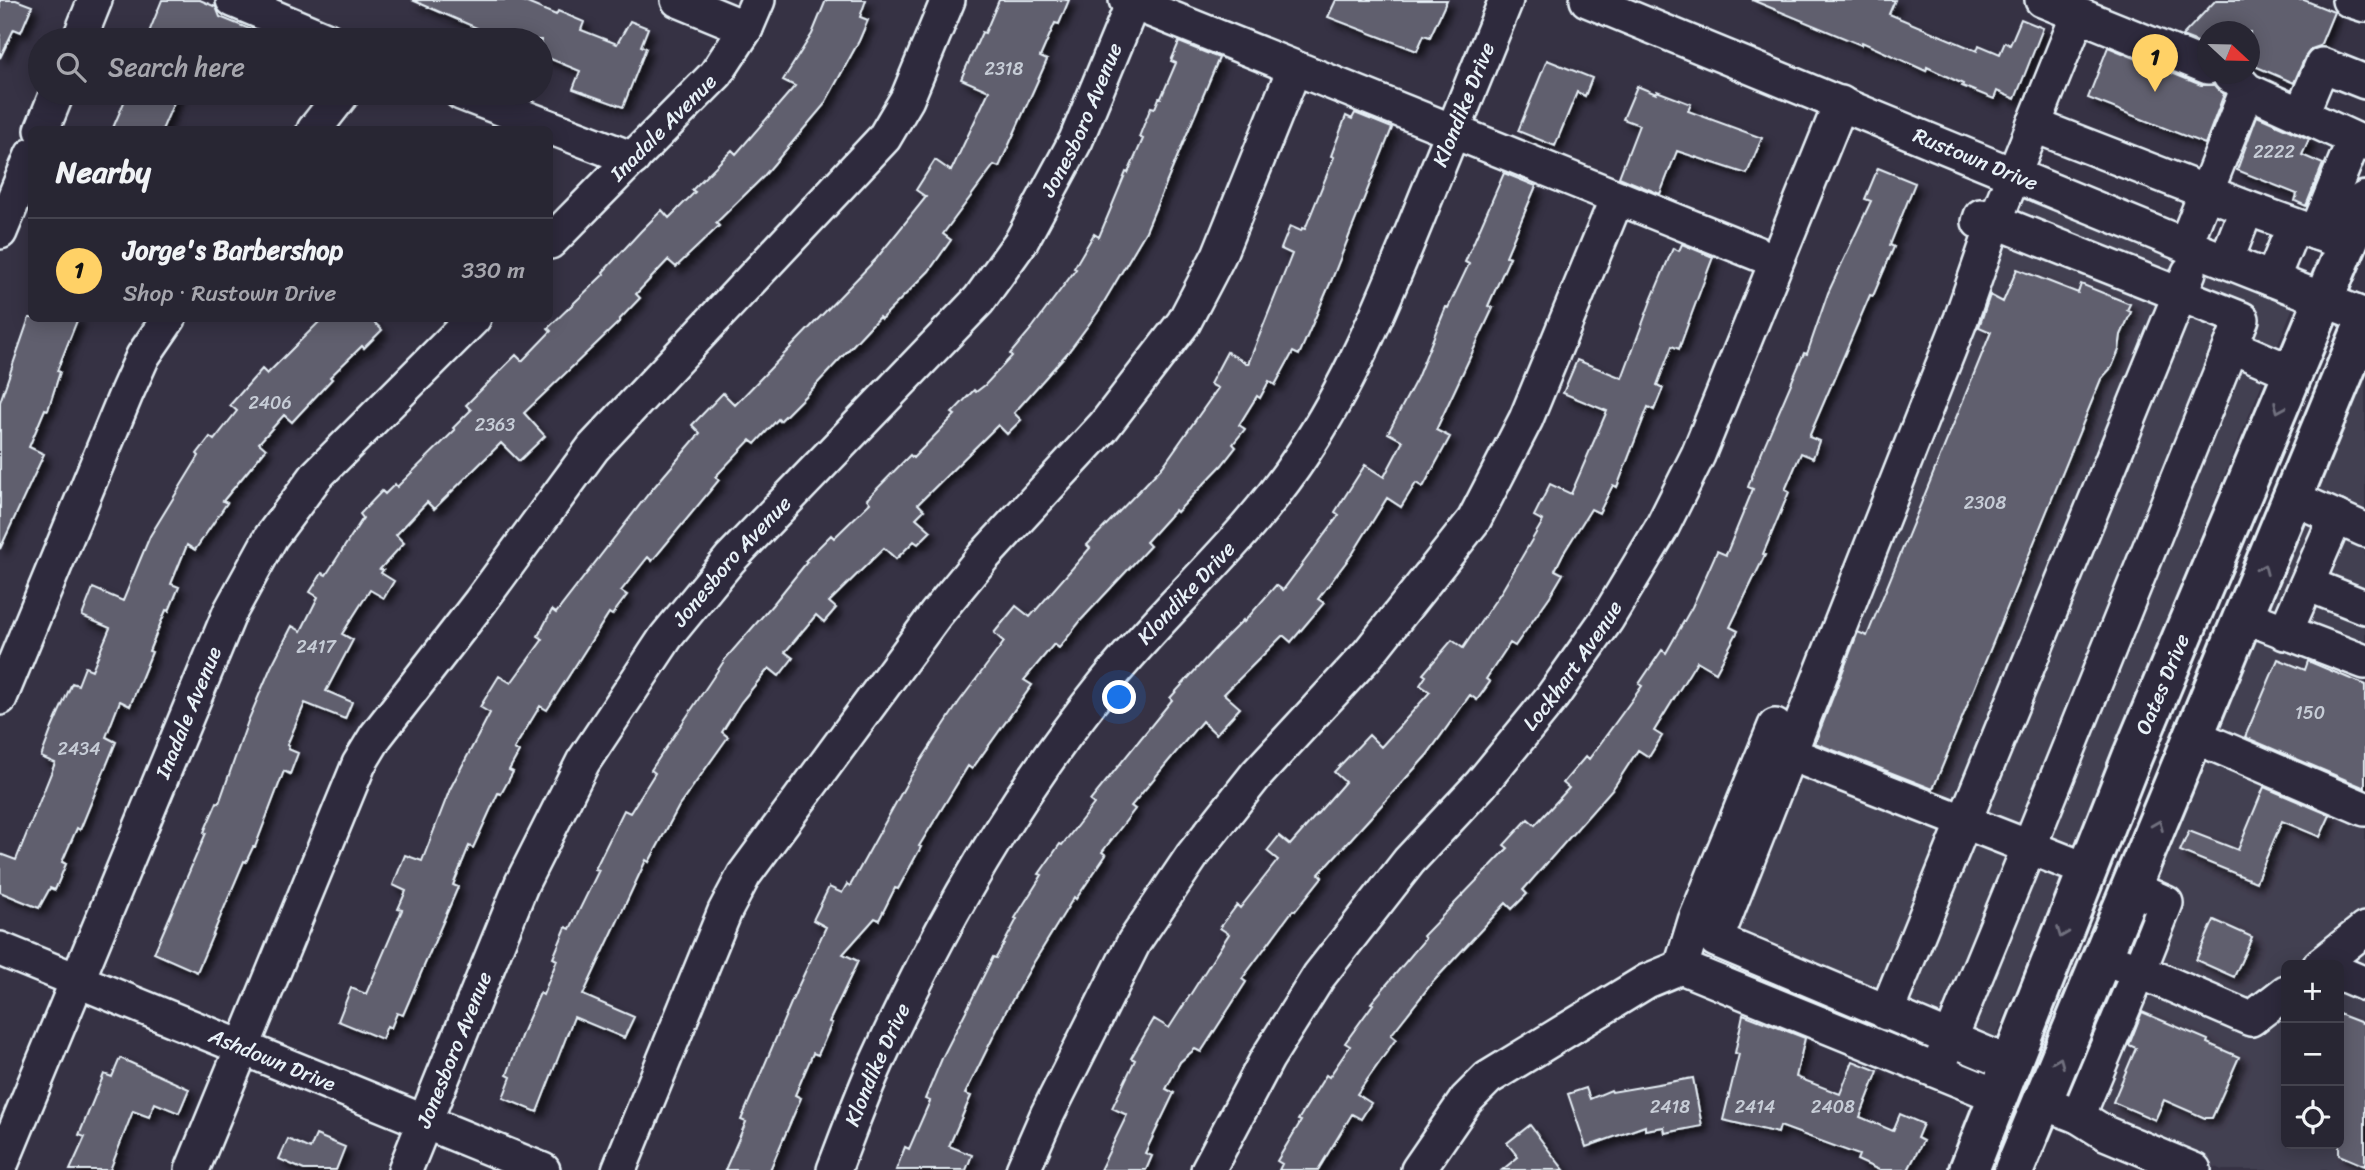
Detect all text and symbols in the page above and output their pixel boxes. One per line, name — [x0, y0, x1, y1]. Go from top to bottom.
north arrow — [2197, 21, 2260, 84]
search box — [28, 28, 553, 105]
pin: 1 — [2132, 34, 2178, 92]
street label: Jonesboro Avenue — [1029, 36, 1133, 205]
street label: Klondike Drive — [1421, 36, 1506, 173]
text: Search here — [108, 44, 245, 90]
icon: search — [52, 48, 90, 86]
house number: 2318 — [985, 53, 1024, 85]
street label: Inadale Avenue — [600, 64, 726, 192]
street label: Rustown Drive — [1907, 117, 2044, 202]
house number: 2222 — [2253, 136, 2295, 168]
text: Nearby — [56, 145, 151, 199]
text: Jorge's Barbershop — [123, 227, 343, 273]
text: 1 — [74, 250, 84, 291]
text: 330 m — [462, 250, 525, 291]
text: Shop · Rustown Drive — [123, 273, 336, 314]
house number: 2406 — [248, 387, 292, 419]
one-way arrow — [2273, 400, 2287, 413]
house number: 2363 — [475, 409, 515, 441]
street label: Jonesboro Avenue — [662, 486, 801, 636]
house number: 2308 — [1964, 487, 2006, 519]
street label: Klondike Drive — [1127, 532, 1245, 654]
one-way arrow — [2255, 564, 2269, 577]
street label: Lockhart Avenue — [1512, 593, 1633, 740]
street label: Oates Drive — [2124, 627, 2201, 741]
house number: 2417 — [296, 631, 338, 663]
street label: Inadale Avenue — [144, 640, 233, 786]
your location — [1102, 680, 1136, 714]
house number: 150 — [2295, 697, 2325, 729]
house number: 2434 — [58, 733, 100, 765]
one-way arrow — [2149, 820, 2163, 832]
one-way arrow — [2056, 927, 2070, 939]
map controls — [2281, 960, 2344, 1149]
button: + — [2281, 960, 2344, 1023]
street label: Jonesboro Avenue — [405, 965, 503, 1135]
street label: Klondike Drive — [833, 996, 921, 1132]
street label: Ashdown Drive — [202, 1017, 342, 1103]
button: − — [2281, 1023, 2344, 1086]
one-way arrow — [2051, 1056, 2065, 1068]
button: locate — [2281, 1086, 2344, 1149]
house number: 2418 — [1650, 1091, 1690, 1123]
house number: 2414 — [1735, 1091, 1775, 1123]
house number: 2408 — [1811, 1091, 1855, 1123]

